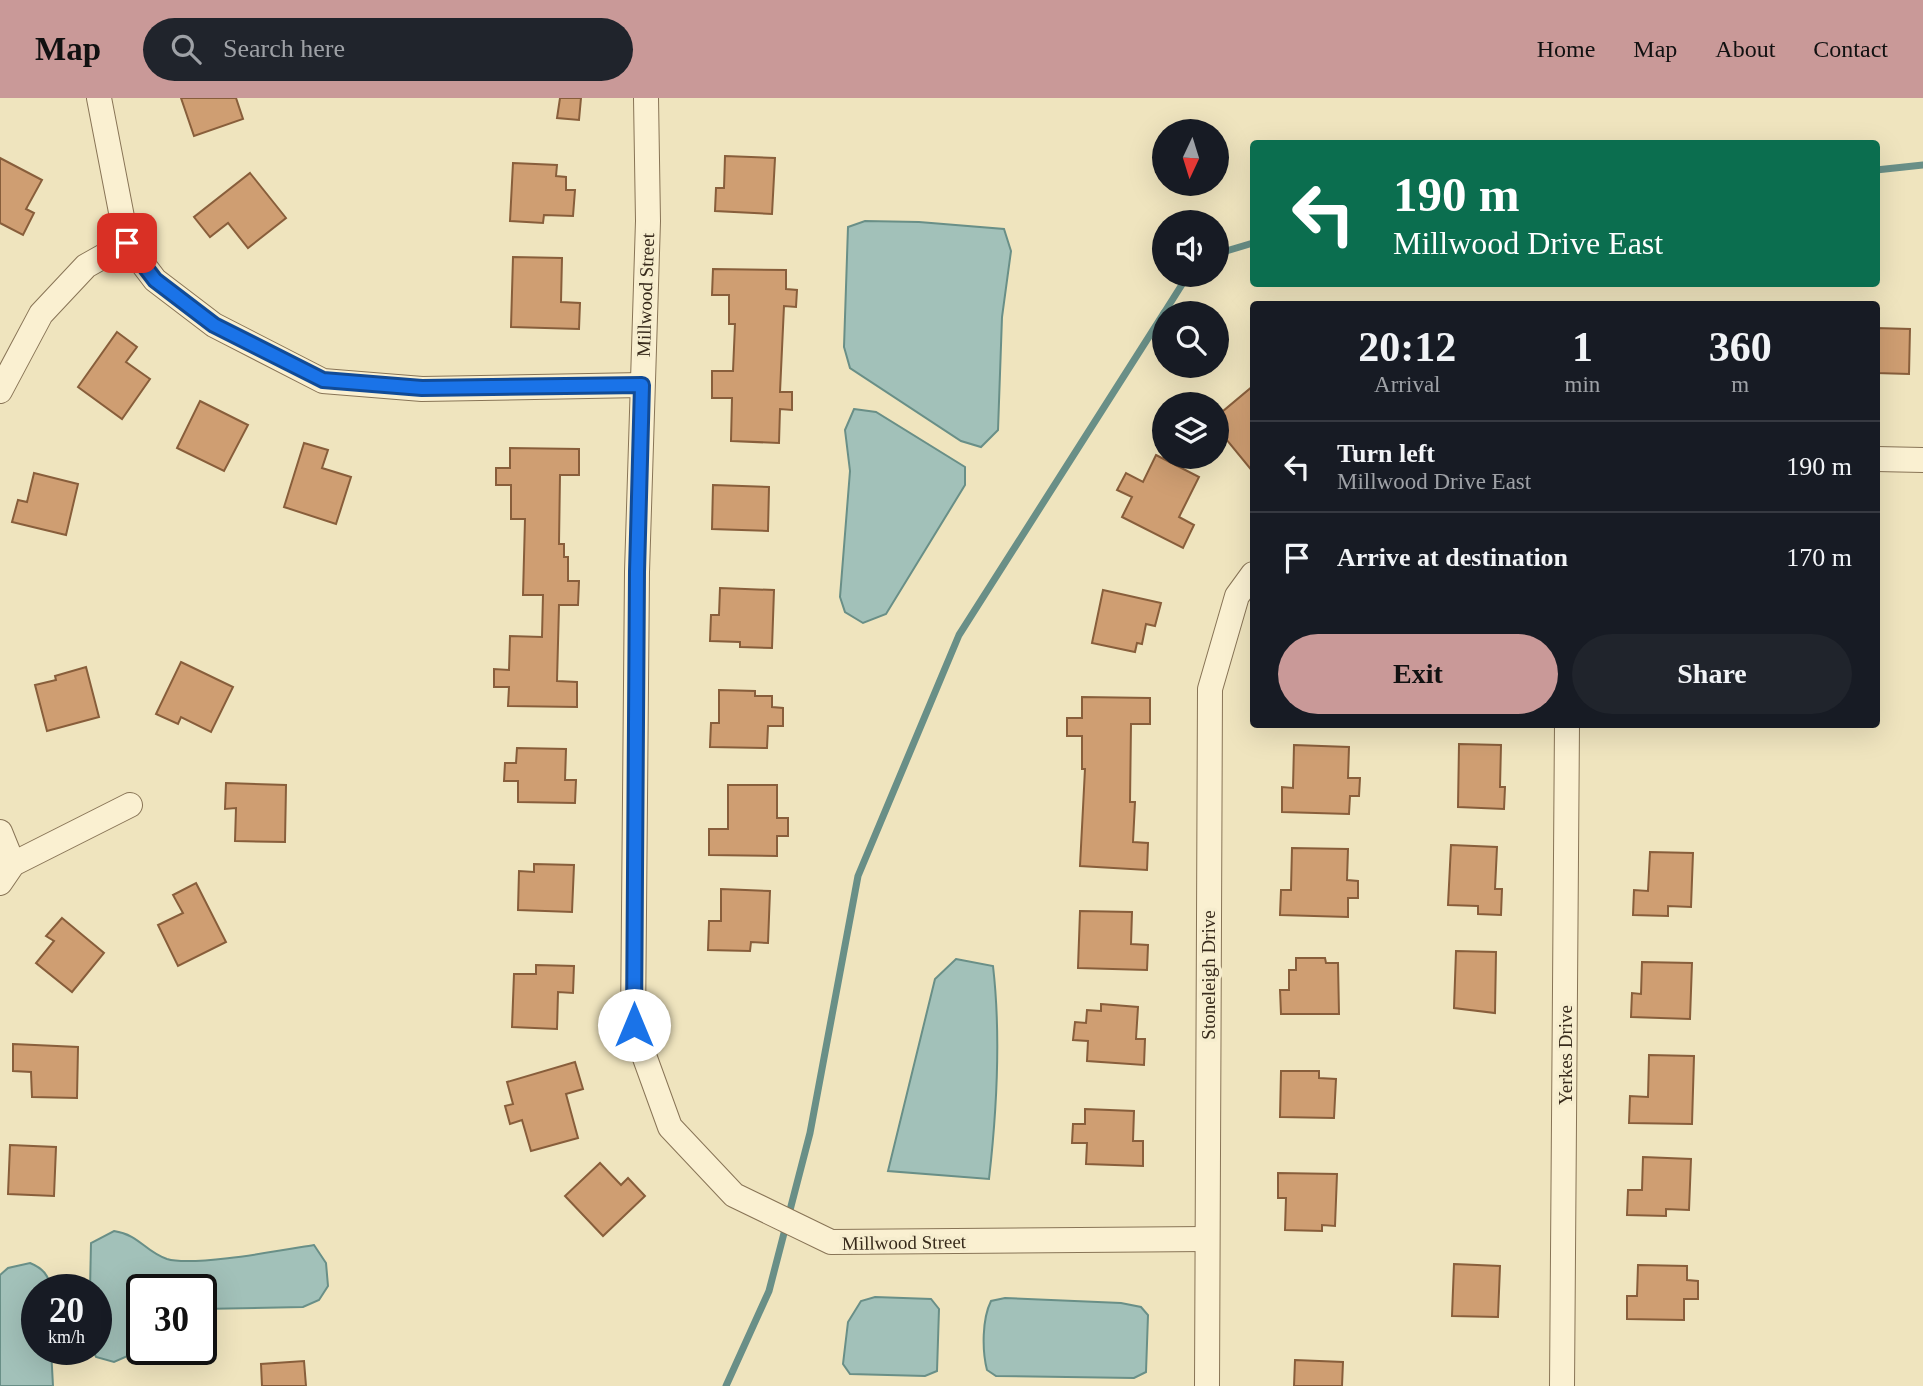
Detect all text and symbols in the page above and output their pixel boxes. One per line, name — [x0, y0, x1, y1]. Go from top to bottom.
search box — [143, 18, 633, 81]
icon: search — [167, 30, 205, 68]
text: Map — [35, 31, 101, 67]
text: Search here — [223, 34, 345, 63]
text: Home — [1537, 36, 1595, 62]
text: Map — [1633, 36, 1677, 62]
text: About — [1715, 36, 1775, 62]
text: Contact — [1813, 36, 1888, 62]
north arrow — [1152, 119, 1228, 196]
map controls — [1152, 119, 1229, 469]
text: 190 m — [1393, 167, 1520, 222]
icon: left — [1278, 168, 1369, 259]
button: sound — [1152, 210, 1229, 287]
pin — [97, 213, 157, 273]
icon: arrive — [108, 224, 146, 262]
text: Millwood Drive East — [1393, 225, 1663, 261]
street label: Millwood Street — [633, 232, 658, 357]
button: search — [1152, 301, 1229, 378]
text: 20:12 — [1358, 324, 1456, 370]
text: 1 — [1572, 324, 1593, 370]
text: 360 — [1709, 324, 1772, 370]
text: Arrival — [1374, 372, 1441, 397]
text: min — [1565, 372, 1600, 397]
text: m — [1731, 372, 1749, 397]
button: layers — [1152, 392, 1229, 469]
text: Turn left — [1337, 439, 1435, 468]
icon: left — [1278, 448, 1316, 486]
text: 190 m — [1786, 452, 1852, 481]
text: Millwood Drive East — [1337, 469, 1531, 494]
icon: arrive — [1278, 539, 1316, 577]
text: Arrive at destination — [1337, 543, 1568, 572]
text: 170 m — [1786, 543, 1852, 572]
button: Exit — [1278, 634, 1558, 714]
button: Share — [1572, 634, 1852, 714]
street label: Stoneleigh Drive — [1198, 910, 1219, 1040]
position arrow — [597, 988, 671, 1062]
street label: Yerkes Drive — [1555, 1005, 1576, 1105]
street label: Millwood Street — [842, 1231, 967, 1254]
speed limit sign: 30 — [126, 1274, 217, 1365]
text: 20 — [49, 1291, 84, 1330]
text: km/h — [48, 1327, 85, 1347]

